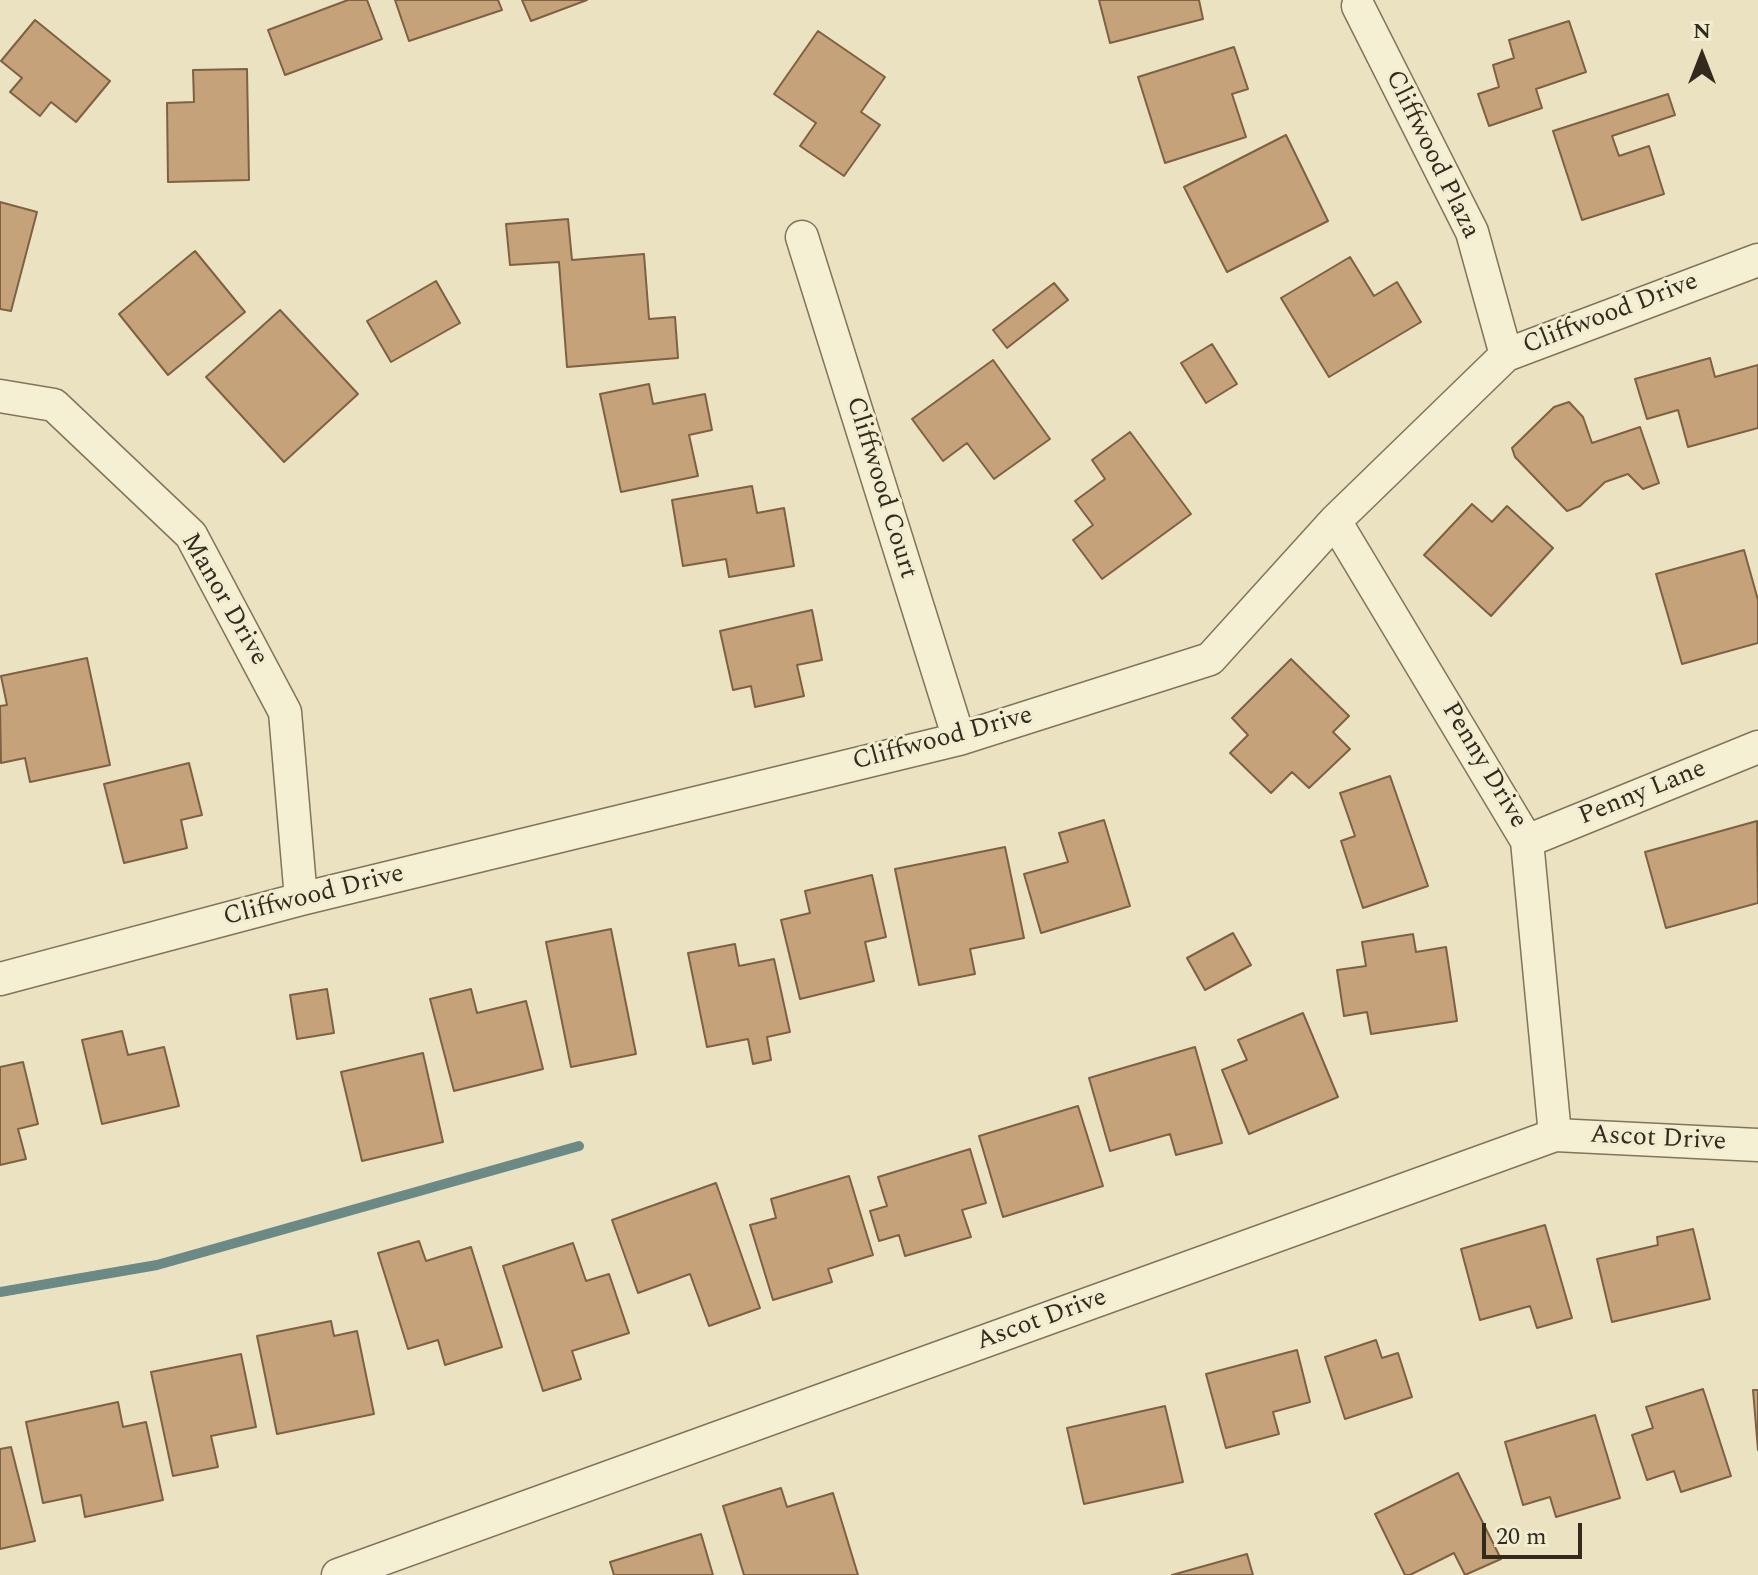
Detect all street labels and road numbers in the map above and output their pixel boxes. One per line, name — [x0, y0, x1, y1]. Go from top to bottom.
street label: Cliffwood Plaza — [1377, 66, 1485, 244]
street label: Cliffwood Drive — [1519, 267, 1703, 363]
street label: Cliffwood Court — [838, 393, 922, 583]
street label: Manor Drive — [173, 528, 273, 672]
street label: Penny Drive — [1433, 697, 1533, 835]
street label: Cliffwood Drive — [850, 701, 1036, 779]
street label: Penny Lane — [1575, 754, 1711, 834]
street label: Cliffwood Drive — [220, 859, 408, 935]
street label: Ascot Drive — [1589, 1121, 1727, 1159]
street label: Ascot Drive — [973, 1283, 1111, 1359]

